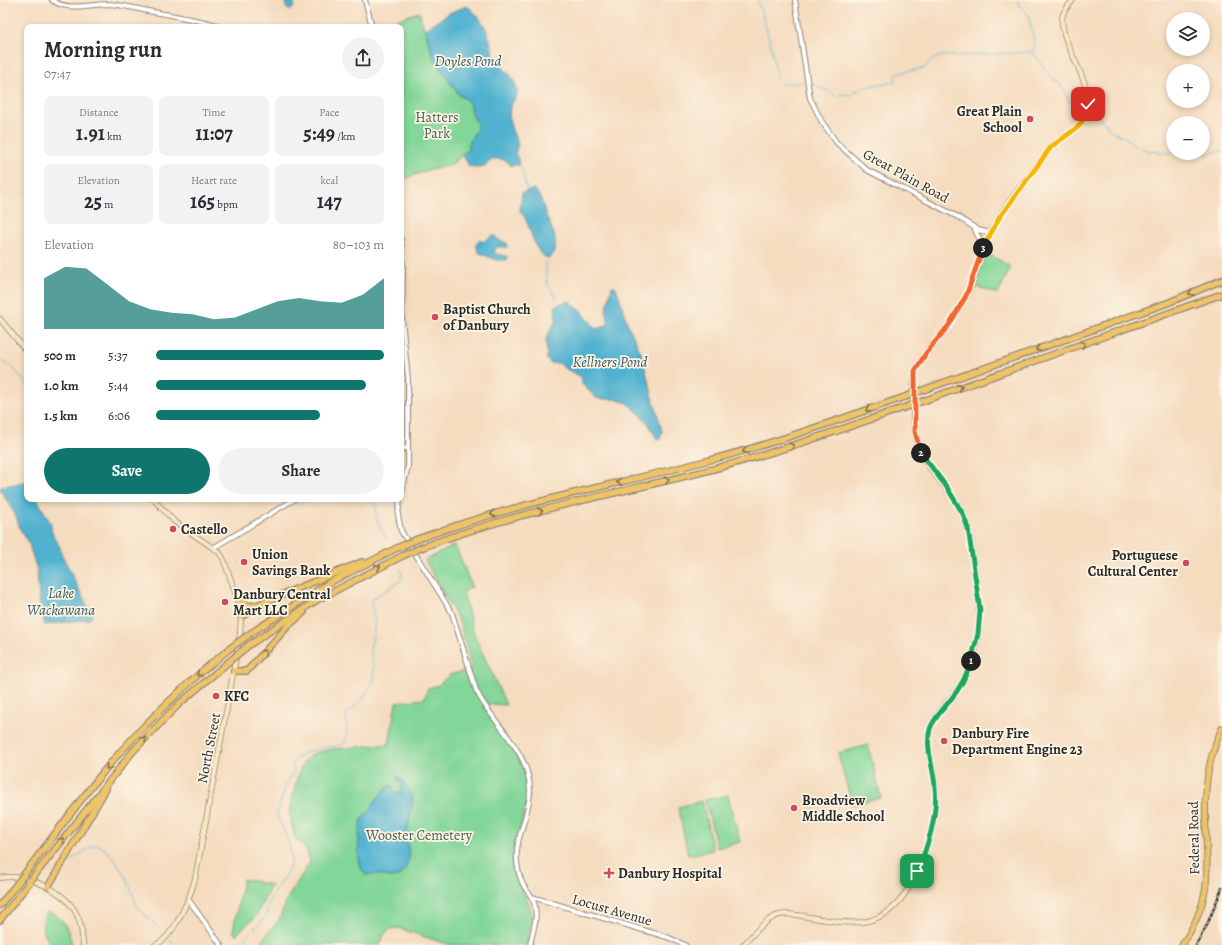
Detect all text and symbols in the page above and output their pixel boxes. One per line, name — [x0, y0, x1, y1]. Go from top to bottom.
map controls — [1166, 12, 1210, 160]
button: layers — [1166, 12, 1210, 56]
text: Morning run — [44, 35, 162, 65]
button: share — [342, 37, 384, 79]
water label: Doyles Pond — [434, 51, 502, 71]
button: + — [1166, 64, 1210, 108]
text: 07:47 — [44, 65, 71, 82]
pin — [1071, 87, 1105, 121]
icon: check — [1077, 93, 1099, 115]
place label: Great Plain School — [957, 102, 1022, 137]
text: Distance — [79, 105, 118, 120]
text: Time — [203, 105, 225, 120]
text: Pace — [319, 105, 340, 120]
park label: Hatters Park — [415, 108, 459, 143]
marker: Great Plain School — [1025, 114, 1035, 124]
button: − — [1166, 116, 1210, 160]
text: 1.91 — [76, 120, 105, 147]
text: 11:07 — [195, 120, 233, 147]
text: 5:49 — [303, 120, 335, 147]
text: km — [105, 129, 122, 144]
text: /km — [335, 129, 356, 144]
street label: Great Plain Road — [860, 144, 953, 208]
text: Elevation — [78, 173, 120, 188]
text: Heart rate — [191, 173, 237, 188]
text: kcal — [321, 173, 338, 188]
text: 25 — [84, 188, 102, 215]
text: 165 — [190, 188, 215, 215]
text: 147 — [317, 188, 342, 215]
text: m — [102, 197, 113, 212]
text: bpm — [215, 197, 238, 212]
text: Elevation — [44, 236, 94, 253]
text: 80–103 m — [333, 236, 384, 253]
pin: 3 — [973, 238, 993, 258]
text: 3 — [981, 240, 985, 255]
one-way arrow — [1188, 289, 1195, 297]
place label: Baptist Church of Danbury — [443, 300, 531, 335]
marker: Baptist Church of Danbury — [430, 312, 440, 322]
one-way arrow — [1079, 340, 1086, 349]
one-way arrow — [1035, 345, 1042, 353]
text: 500 m — [44, 347, 76, 364]
text: 5:37 — [108, 347, 128, 364]
water label: Kellners Pond — [573, 352, 647, 372]
text: 1.0 km — [44, 377, 79, 394]
text: 5:44 — [108, 377, 128, 394]
one-way arrow — [957, 384, 964, 392]
one-way arrow — [865, 405, 872, 413]
text: 1.5 km — [44, 407, 78, 424]
text: 6:06 — [108, 407, 130, 424]
one-way arrow — [789, 442, 796, 451]
pin: 2 — [911, 443, 931, 463]
text: 2 — [918, 445, 924, 460]
one-way arrow — [742, 446, 749, 455]
button: Save — [44, 448, 210, 494]
button: Share — [218, 448, 384, 494]
one-way arrow — [664, 477, 670, 485]
one-way arrow — [616, 478, 622, 486]
one-way arrow — [537, 507, 544, 515]
one-way arrow — [490, 509, 497, 518]
place label: Castello — [181, 520, 228, 539]
marker: Castello — [168, 524, 178, 534]
place label: Union Savings Bank — [252, 545, 331, 580]
place label: Portuguese Cultural Center — [1088, 546, 1179, 581]
marker: Union Savings Bank — [239, 557, 249, 567]
marker: Portuguese Cultural Center — [1181, 558, 1191, 568]
one-way arrow — [374, 564, 381, 572]
water label: Lake Wackawana — [27, 583, 95, 620]
place label: Danbury Central Mart LLC — [233, 585, 331, 620]
marker: Danbury Central Mart LLC — [220, 597, 230, 607]
one-way arrow — [260, 650, 267, 657]
pin: 1 — [961, 651, 981, 671]
text: 1 — [969, 653, 973, 668]
one-way arrow — [196, 669, 204, 677]
place label: KFC — [224, 687, 249, 706]
marker: KFC — [211, 691, 221, 701]
street label: North Street — [193, 711, 225, 785]
place label: Danbury Fire Department Engine 23 — [952, 724, 1083, 759]
one-way arrow — [139, 736, 147, 744]
marker: Danbury Fire Department Engine 23 — [939, 736, 949, 746]
one-way arrow — [105, 762, 112, 769]
place label: Broadview Middle School — [802, 791, 885, 826]
street label: Federal Road — [1184, 801, 1204, 875]
marker: Broadview Middle School — [789, 803, 799, 813]
park label: Wooster Cemetery — [365, 826, 473, 845]
one-way arrow — [57, 837, 64, 844]
pin — [900, 854, 934, 888]
icon: arrive — [906, 860, 928, 882]
place label: Danbury Hospital — [618, 864, 722, 883]
marker: Danbury Hospital — [603, 867, 615, 879]
street label: Locust Avenue — [570, 890, 654, 930]

